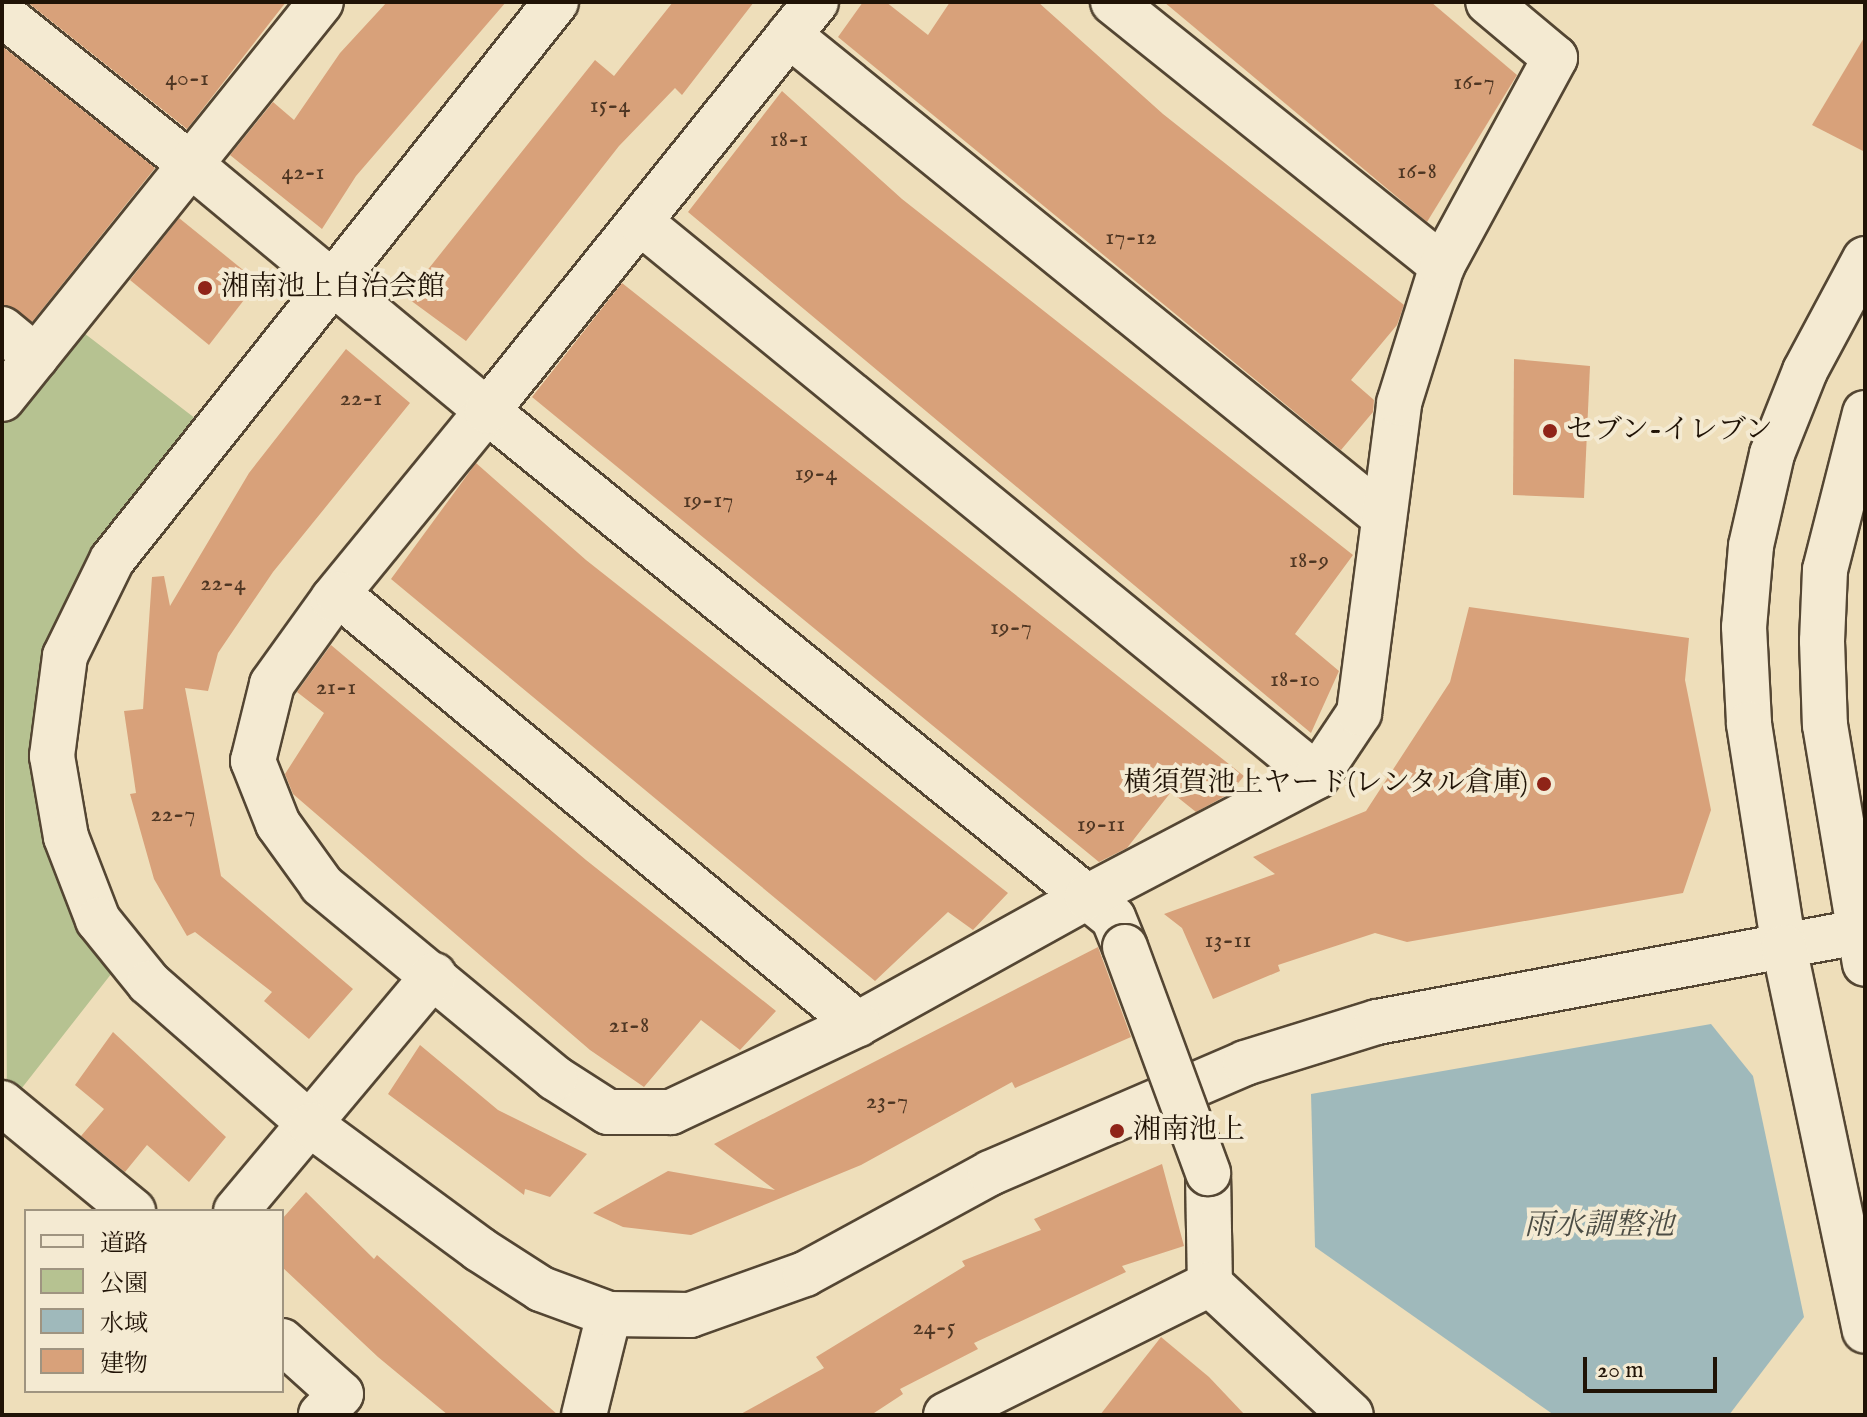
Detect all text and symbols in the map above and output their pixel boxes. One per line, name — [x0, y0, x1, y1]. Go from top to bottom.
house number: 40-1 — [165, 65, 209, 93]
house number: 16-7 — [1453, 69, 1495, 97]
house number: 15-4 — [590, 92, 630, 120]
house number: 18-1 — [770, 126, 808, 154]
house number: 16-8 — [1397, 158, 1437, 186]
house number: 42-1 — [281, 159, 325, 187]
house number: 17-12 — [1105, 224, 1157, 252]
place label: 湘南池上自治会館 — [221, 271, 445, 305]
marker: 湘南池上自治会館 — [196, 279, 214, 297]
house number: 22-1 — [340, 385, 382, 413]
place label: セブン-イレブン — [1566, 414, 1775, 448]
marker: セブン-イレブン — [1541, 422, 1559, 440]
house number: 19-4 — [795, 460, 837, 488]
house number: 19-17 — [683, 487, 733, 515]
house number: 18-9 — [1289, 547, 1329, 575]
house number: 22-4 — [200, 570, 246, 598]
house number: 19-7 — [990, 614, 1032, 642]
house number: 18-10 — [1270, 666, 1320, 694]
house number: 21-1 — [316, 674, 356, 702]
place label: 横須賀池上ヤード(レンタル倉庫) — [1122, 767, 1528, 801]
marker: 横須賀池上ヤード(レンタル倉庫) — [1535, 775, 1553, 793]
house number: 22-7 — [151, 801, 195, 829]
house number: 19-11 — [1077, 811, 1125, 839]
house number: 13-11 — [1205, 927, 1251, 955]
house number: 21-8 — [609, 1012, 649, 1040]
house number: 23-7 — [866, 1088, 908, 1116]
place label: 湘南池上 — [1133, 1114, 1245, 1148]
marker: 湘南池上 — [1108, 1122, 1126, 1140]
water label: 雨水調整池 — [1524, 1208, 1674, 1244]
legend — [24, 1209, 284, 1393]
text: 道路 — [100, 1229, 148, 1260]
text: 公園 — [100, 1269, 148, 1300]
text: 水域 — [100, 1309, 148, 1340]
house number: 24-5 — [913, 1314, 955, 1342]
scale bar — [1587, 1341, 1721, 1391]
text: 建物 — [100, 1349, 148, 1380]
text: 20 m — [1597, 1355, 1644, 1386]

